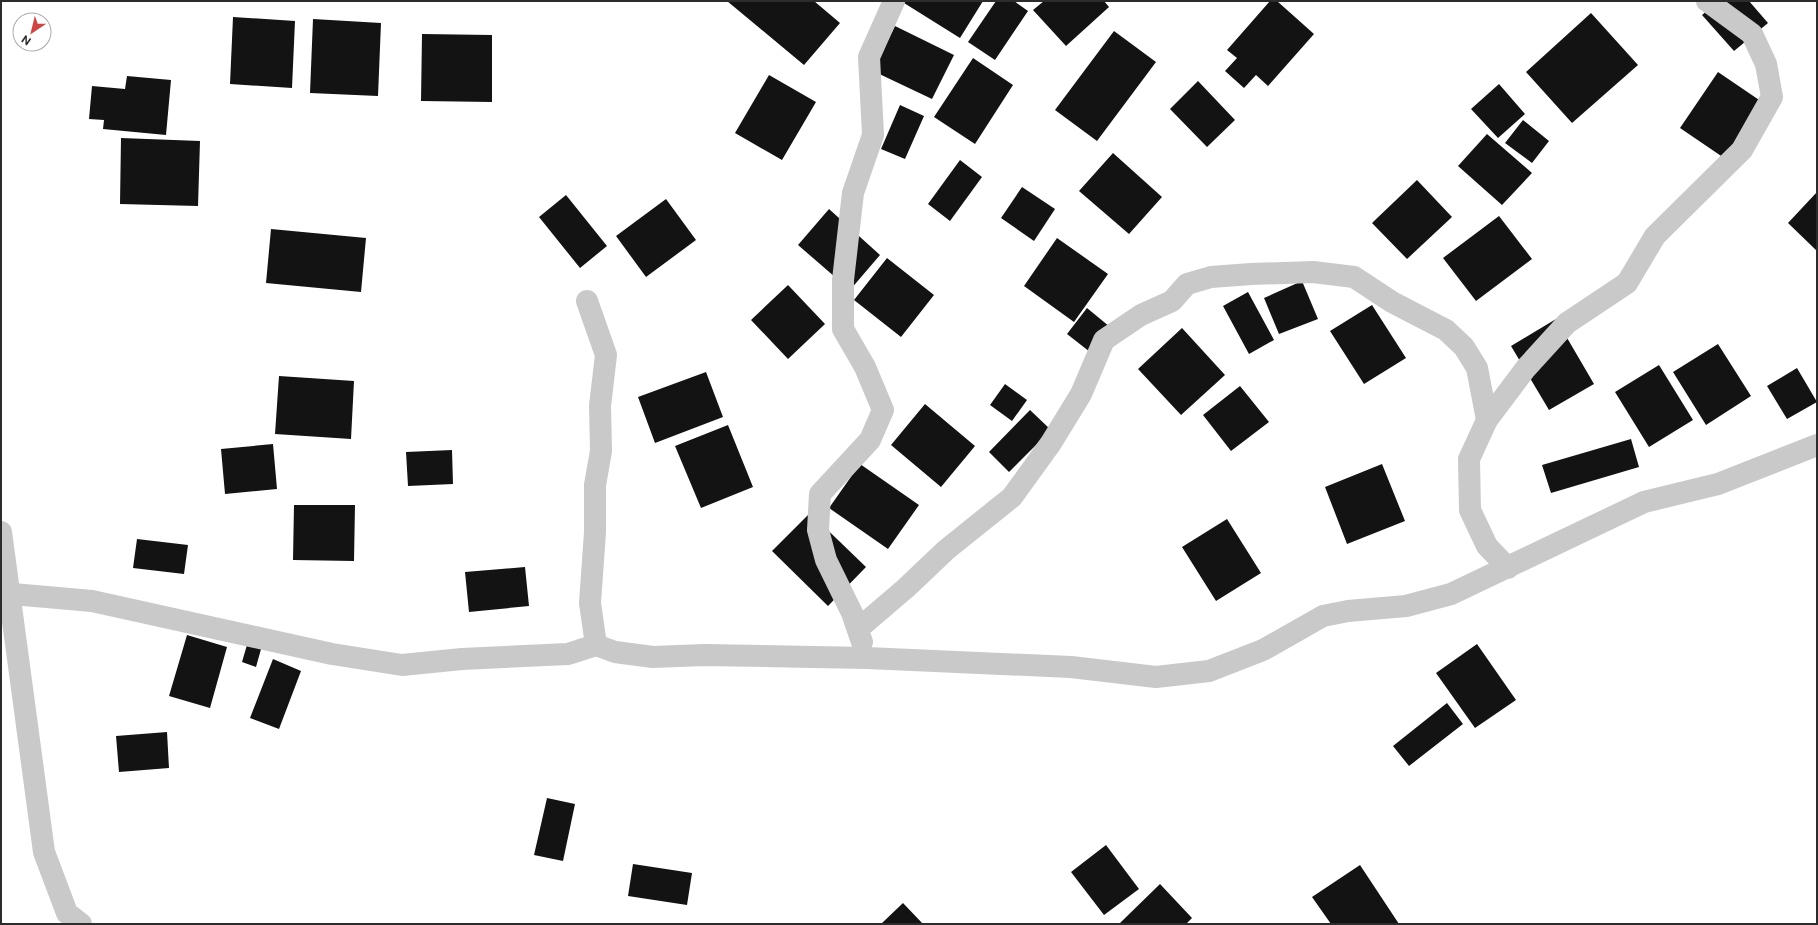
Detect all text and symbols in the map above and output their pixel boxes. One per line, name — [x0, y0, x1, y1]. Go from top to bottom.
north arrow — [12, 12, 52, 52]
text: N — [19, 33, 33, 48]

